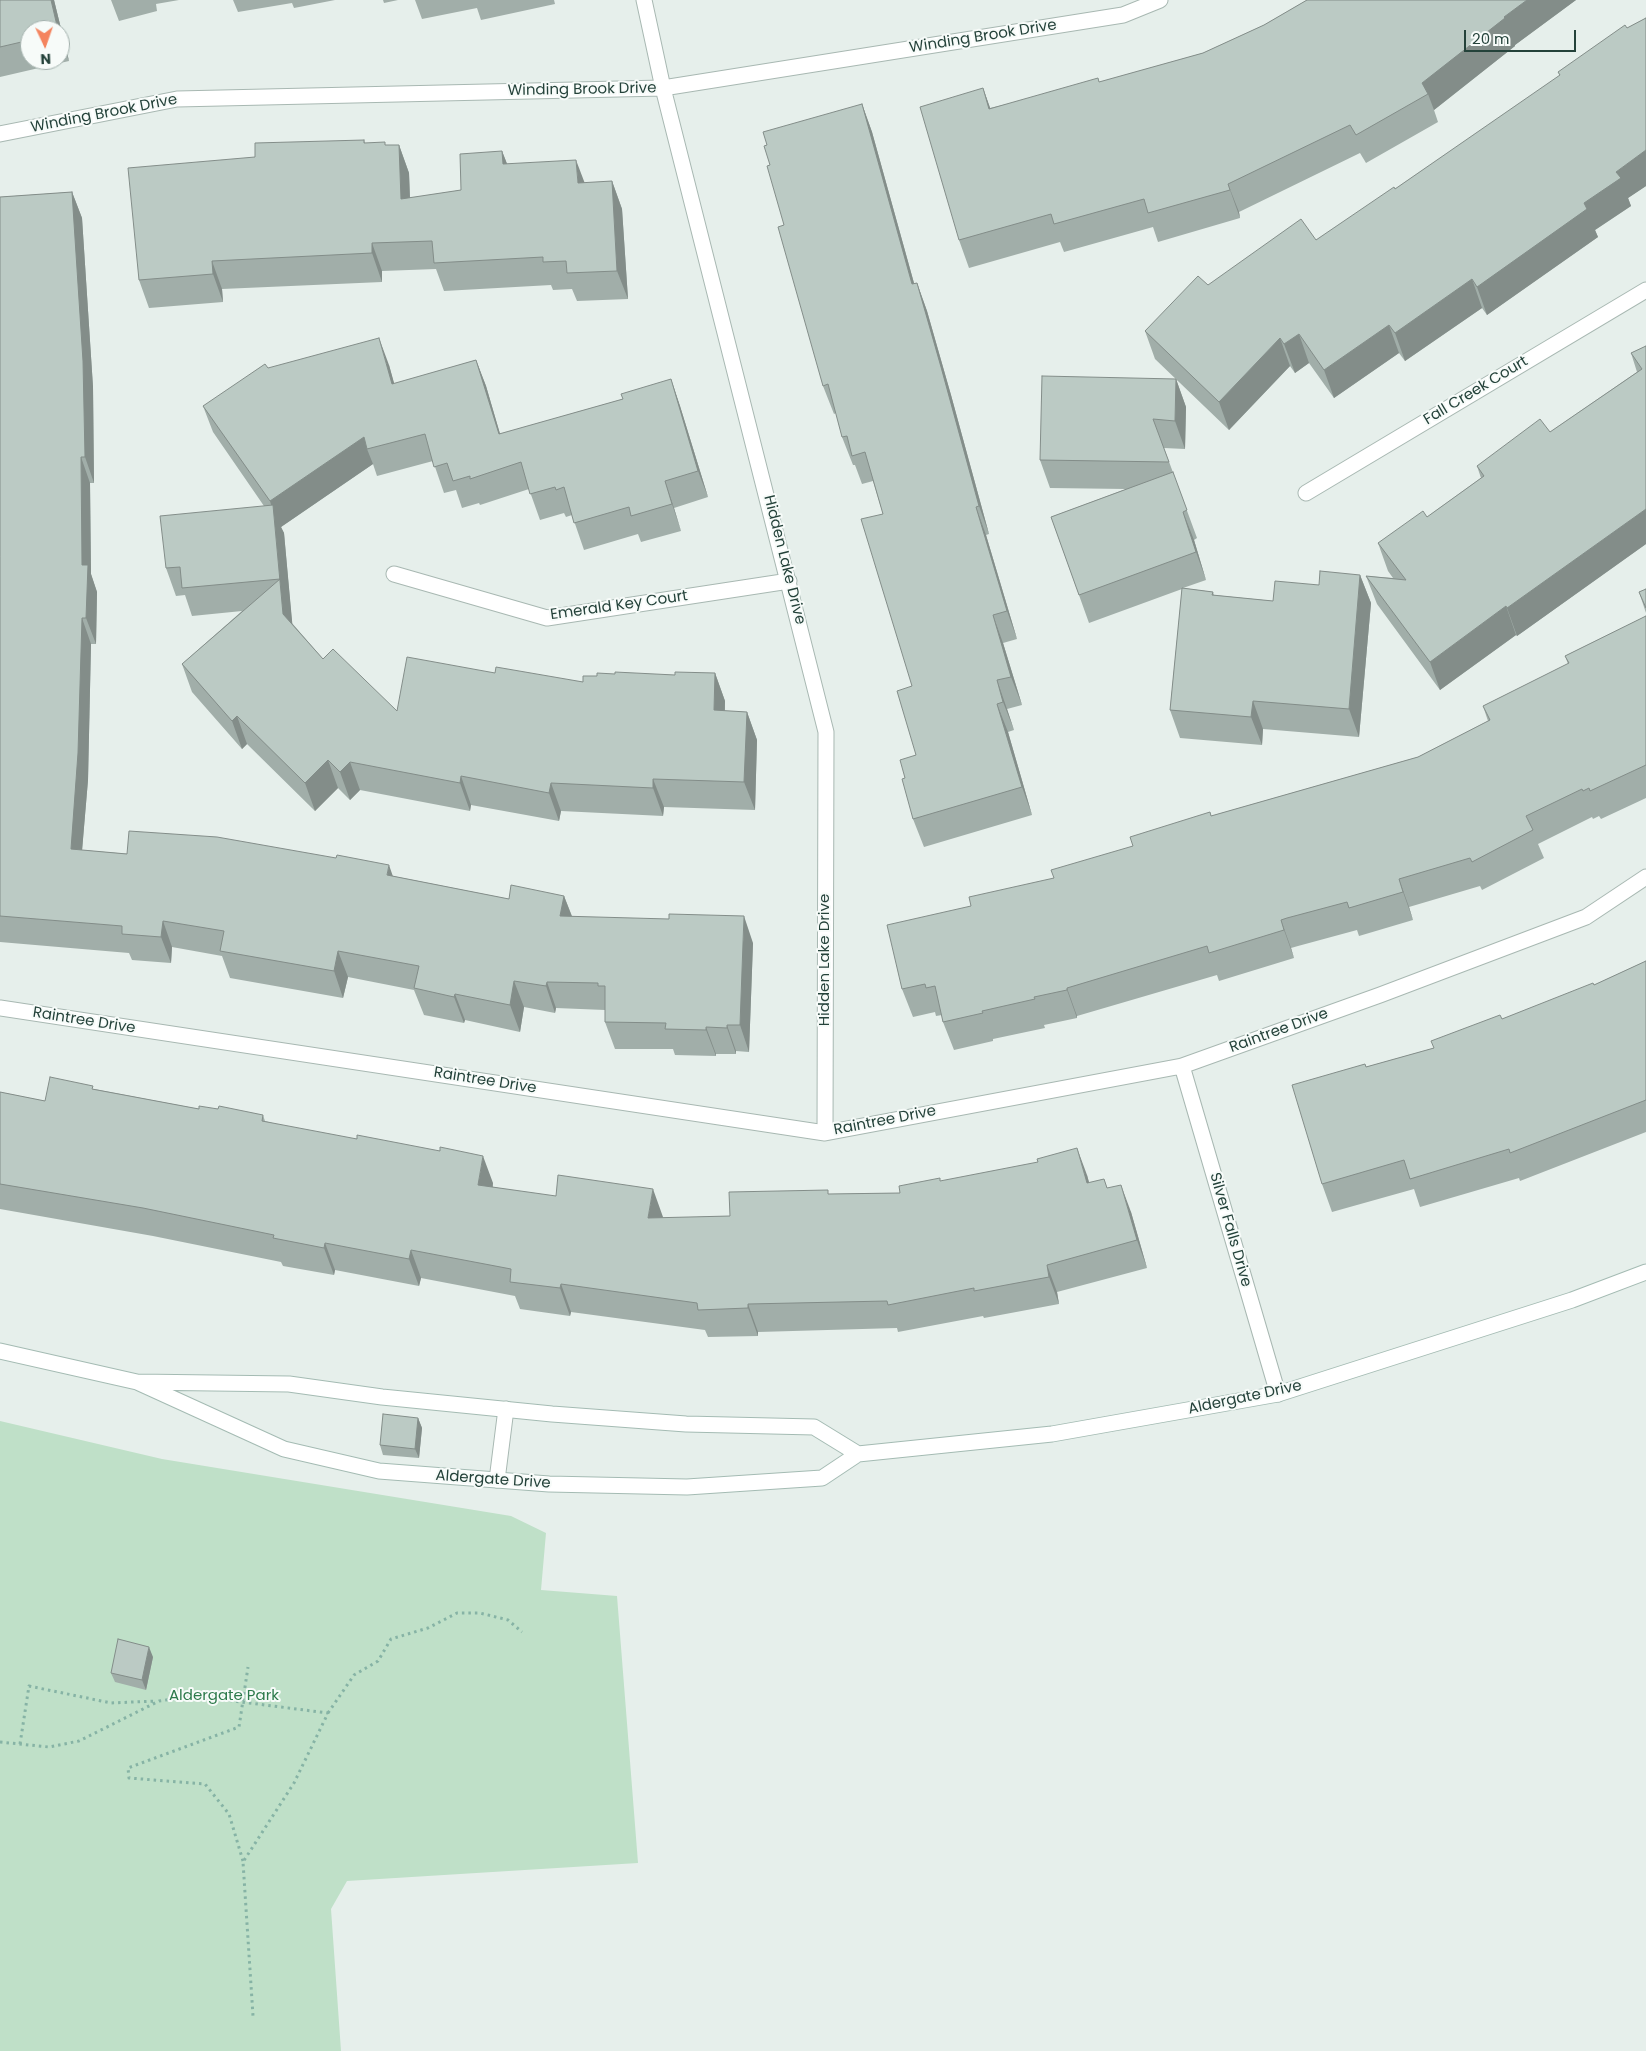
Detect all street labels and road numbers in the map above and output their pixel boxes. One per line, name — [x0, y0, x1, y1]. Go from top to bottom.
street label: Winding Brook Drive — [908, 16, 1058, 58]
street label: Winding Brook Drive — [507, 80, 657, 100]
street label: Winding Brook Drive — [29, 91, 179, 137]
street label: Fall Creek Court — [1421, 353, 1531, 429]
street label: Hidden Lake Drive — [759, 494, 809, 626]
street label: Emerald Key Court — [549, 587, 689, 625]
street label: Hidden Lake Drive — [816, 894, 834, 1026]
street label: Raintree Drive — [31, 1004, 137, 1038]
street label: Raintree Drive — [1227, 1005, 1331, 1057]
street label: Raintree Drive — [432, 1064, 538, 1098]
street label: Raintree Drive — [832, 1102, 938, 1140]
street label: Silver Falls Drive — [1205, 1171, 1255, 1289]
street label: Aldergate Drive — [1187, 1377, 1303, 1419]
street label: Aldergate Drive — [435, 1467, 551, 1493]

